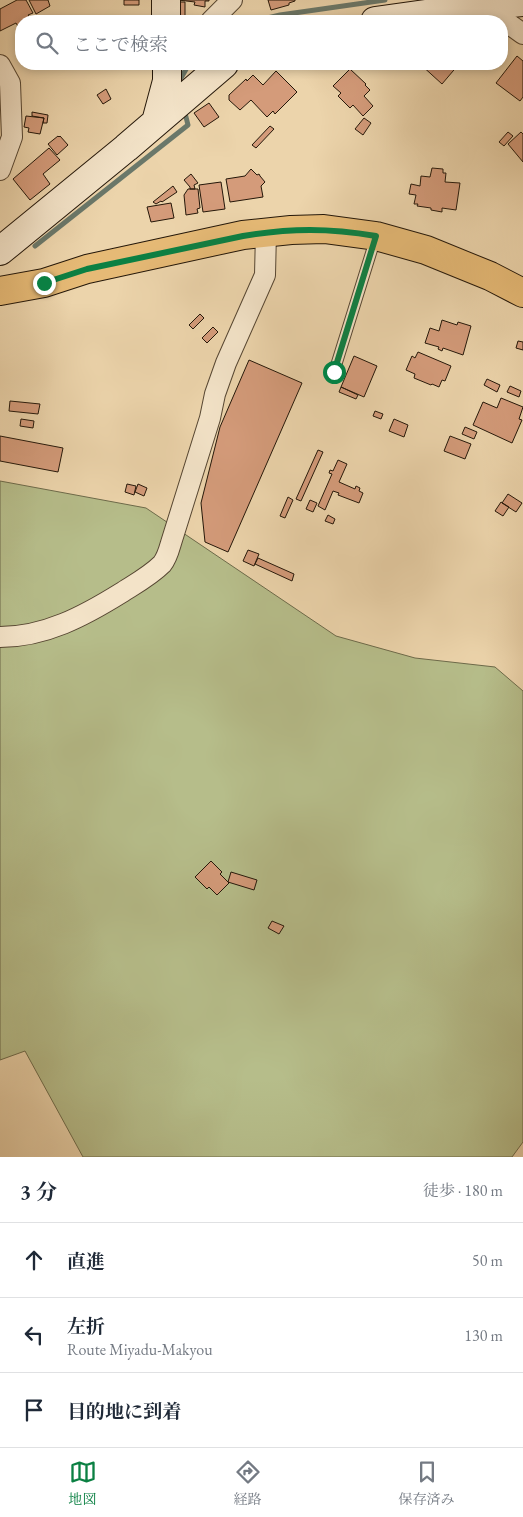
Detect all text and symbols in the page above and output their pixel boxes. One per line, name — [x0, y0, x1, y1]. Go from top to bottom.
search box — [15, 15, 508, 70]
icon: search — [33, 29, 61, 57]
text: ここで検索 — [73, 32, 168, 57]
route end — [33, 272, 56, 295]
route start — [323, 361, 346, 384]
text: 3 分 — [20, 1178, 57, 1205]
text: 徒歩 · 180 m — [423, 1180, 503, 1201]
icon: ahead — [20, 1246, 48, 1274]
text: 直進 — [67, 1249, 105, 1274]
text: 50 m — [472, 1250, 503, 1271]
text: 左折 — [67, 1314, 105, 1339]
icon: left — [20, 1321, 48, 1349]
text: 130 m — [464, 1325, 503, 1346]
text: Route Miyadu-Makyou — [67, 1339, 213, 1360]
icon: arrive — [20, 1396, 48, 1424]
text: 目的地に到着 — [67, 1399, 181, 1424]
tab: 地図 — [69, 1458, 97, 1508]
tab: 経路 — [234, 1458, 262, 1508]
tab: 保存済み — [399, 1458, 455, 1508]

